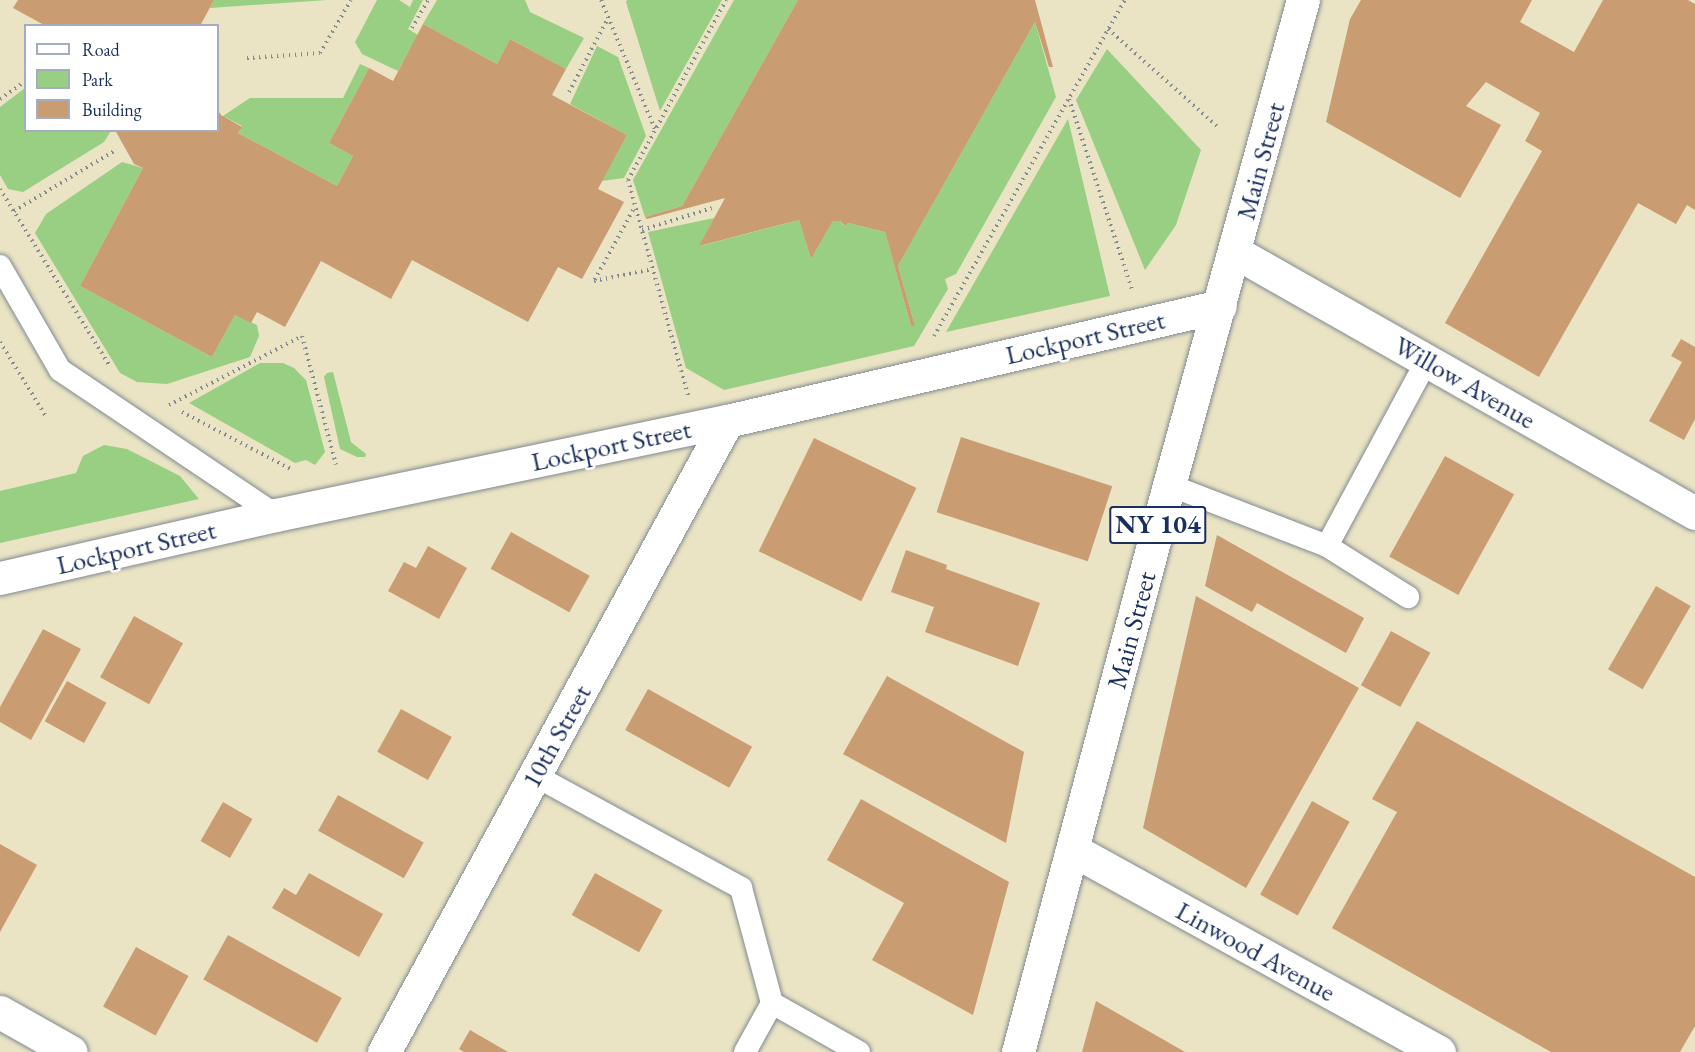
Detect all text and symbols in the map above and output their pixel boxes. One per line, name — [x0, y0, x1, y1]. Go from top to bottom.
legend — [24, 24, 219, 132]
text: Road — [82, 38, 120, 61]
text: Park — [82, 68, 113, 91]
text: Building — [82, 98, 142, 121]
street label: Main Street — [1229, 99, 1291, 223]
street label: Lockport Street — [1002, 303, 1168, 371]
street label: Willow Avenue — [1388, 328, 1542, 436]
street label: Lockport Street — [528, 412, 694, 478]
road number: NY 104 — [1108, 502, 1208, 548]
street label: Lockport Street — [53, 513, 219, 581]
street label: Main Street — [1100, 568, 1162, 692]
street label: 10th Street — [514, 679, 598, 793]
street label: Linwood Avenue — [1171, 894, 1341, 1008]

